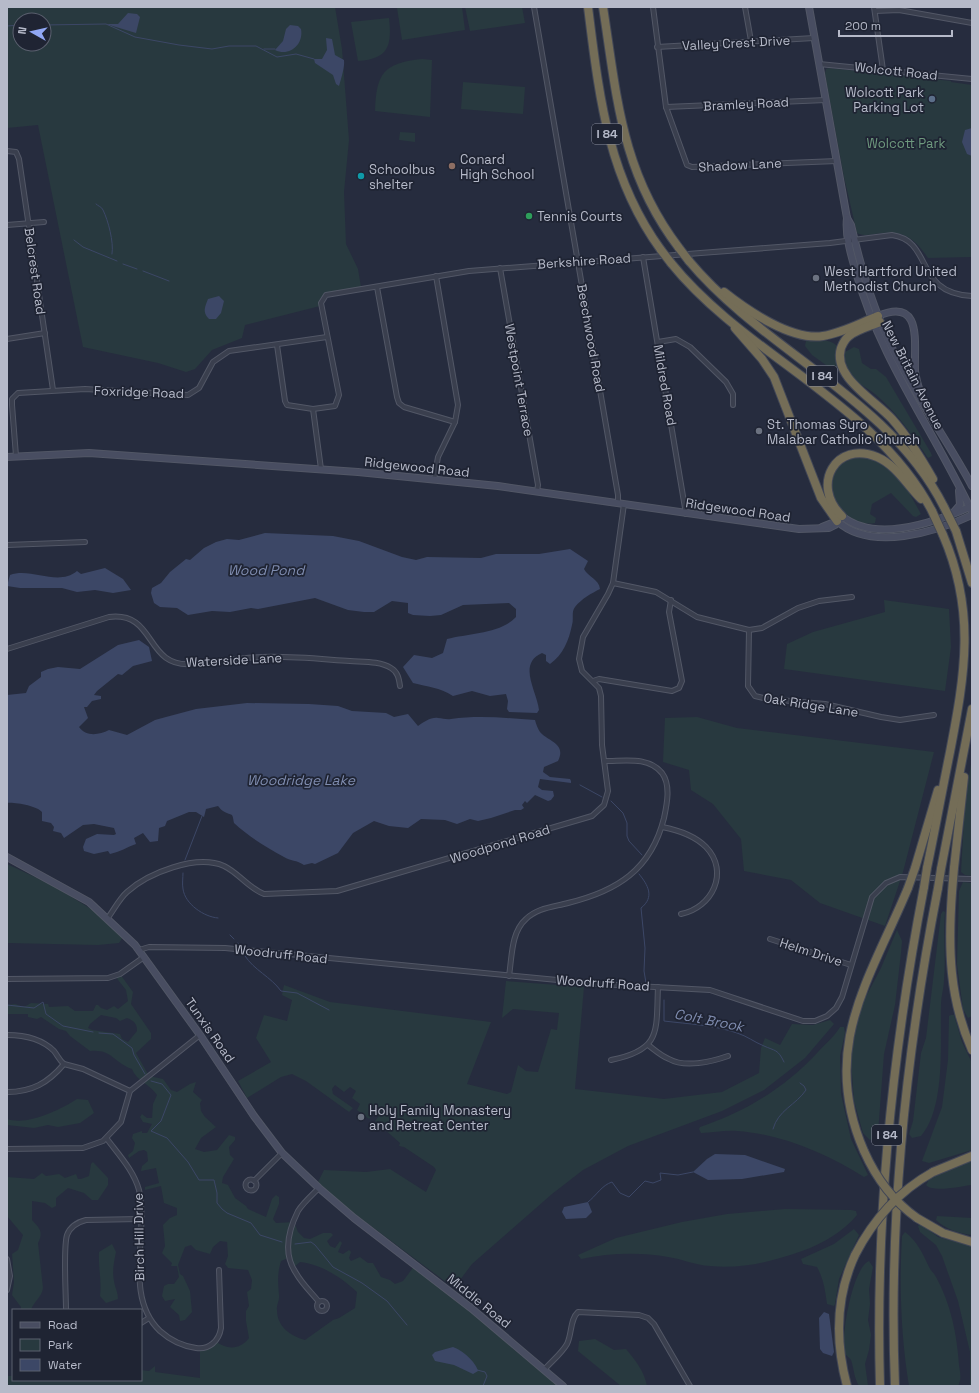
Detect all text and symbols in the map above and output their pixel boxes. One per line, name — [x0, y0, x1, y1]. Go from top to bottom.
north arrow — [12, 12, 52, 52]
scale bar — [839, 12, 952, 38]
text: 200 m — [845, 18, 881, 34]
text: N — [15, 26, 30, 35]
street label: Valley Crest Drive — [681, 32, 791, 54]
street label: Wolcott Road — [854, 58, 938, 84]
place label: Wolcott Park Parking Lot — [845, 84, 924, 116]
street label: Bramley Road — [703, 93, 789, 115]
marker: Wolcott Park Parking Lot — [927, 94, 937, 104]
road number: I 84 — [592, 124, 622, 144]
park label: Wolcott Park — [867, 135, 945, 152]
place label: Conard High School — [460, 151, 534, 183]
street label: Shadow Lane — [698, 154, 782, 176]
place label: Schoolbus shelter — [369, 161, 435, 193]
marker: Conard High School — [447, 161, 457, 171]
marker: Schoolbus shelter — [356, 171, 366, 181]
place label: Tennis Courts — [537, 208, 623, 225]
marker: Tennis Courts — [524, 211, 534, 221]
street label: Belcrest Road — [20, 226, 50, 316]
street label: Berkshire Road — [537, 249, 631, 273]
place label: West Hartford United Methodist Church — [824, 263, 957, 295]
marker: West Hartford United Methodist Church — [811, 273, 821, 283]
street label: Beechwood Road — [573, 283, 609, 393]
street label: New Britain Avenue — [878, 318, 948, 432]
street label: Westpoint Terrace — [501, 322, 537, 438]
street label: Mildred Road — [650, 343, 680, 427]
road number: I 84 — [807, 366, 837, 386]
street label: Foxridge Road — [94, 382, 184, 402]
place label: St. Thomas Syro Malabar Catholic Church — [767, 416, 920, 448]
marker: St. Thomas Syro Malabar Catholic Church — [754, 426, 764, 436]
street label: Ridgewood Road — [364, 453, 470, 481]
street label: Ridgewood Road — [685, 494, 791, 526]
water label: Wood Pond — [228, 561, 306, 579]
street label: Waterside Lane — [186, 649, 282, 671]
street label: Oak Ridge Lane — [762, 689, 860, 721]
water label: Woodridge Lake — [247, 771, 356, 789]
street label: Woodpond Road — [448, 821, 552, 867]
street label: Helm Drive — [777, 934, 845, 970]
street label: Woodruff Road — [234, 941, 328, 967]
street label: Woodruff Road — [556, 971, 650, 995]
street label: Tunxis Road — [181, 994, 239, 1066]
water label: Colt Brook — [673, 1004, 747, 1036]
place label: Holy Family Monastery and Retreat Center — [369, 1102, 511, 1134]
marker: Holy Family Monastery and Retreat Center — [356, 1112, 366, 1122]
road number: I 84 — [872, 1125, 902, 1145]
street label: Birch Hill Drive — [130, 1193, 148, 1281]
street label: Middle Road — [444, 1270, 514, 1332]
legend — [12, 1309, 142, 1381]
text: Road — [48, 1317, 77, 1333]
text: Park — [48, 1337, 73, 1353]
text: Water — [48, 1357, 82, 1373]

